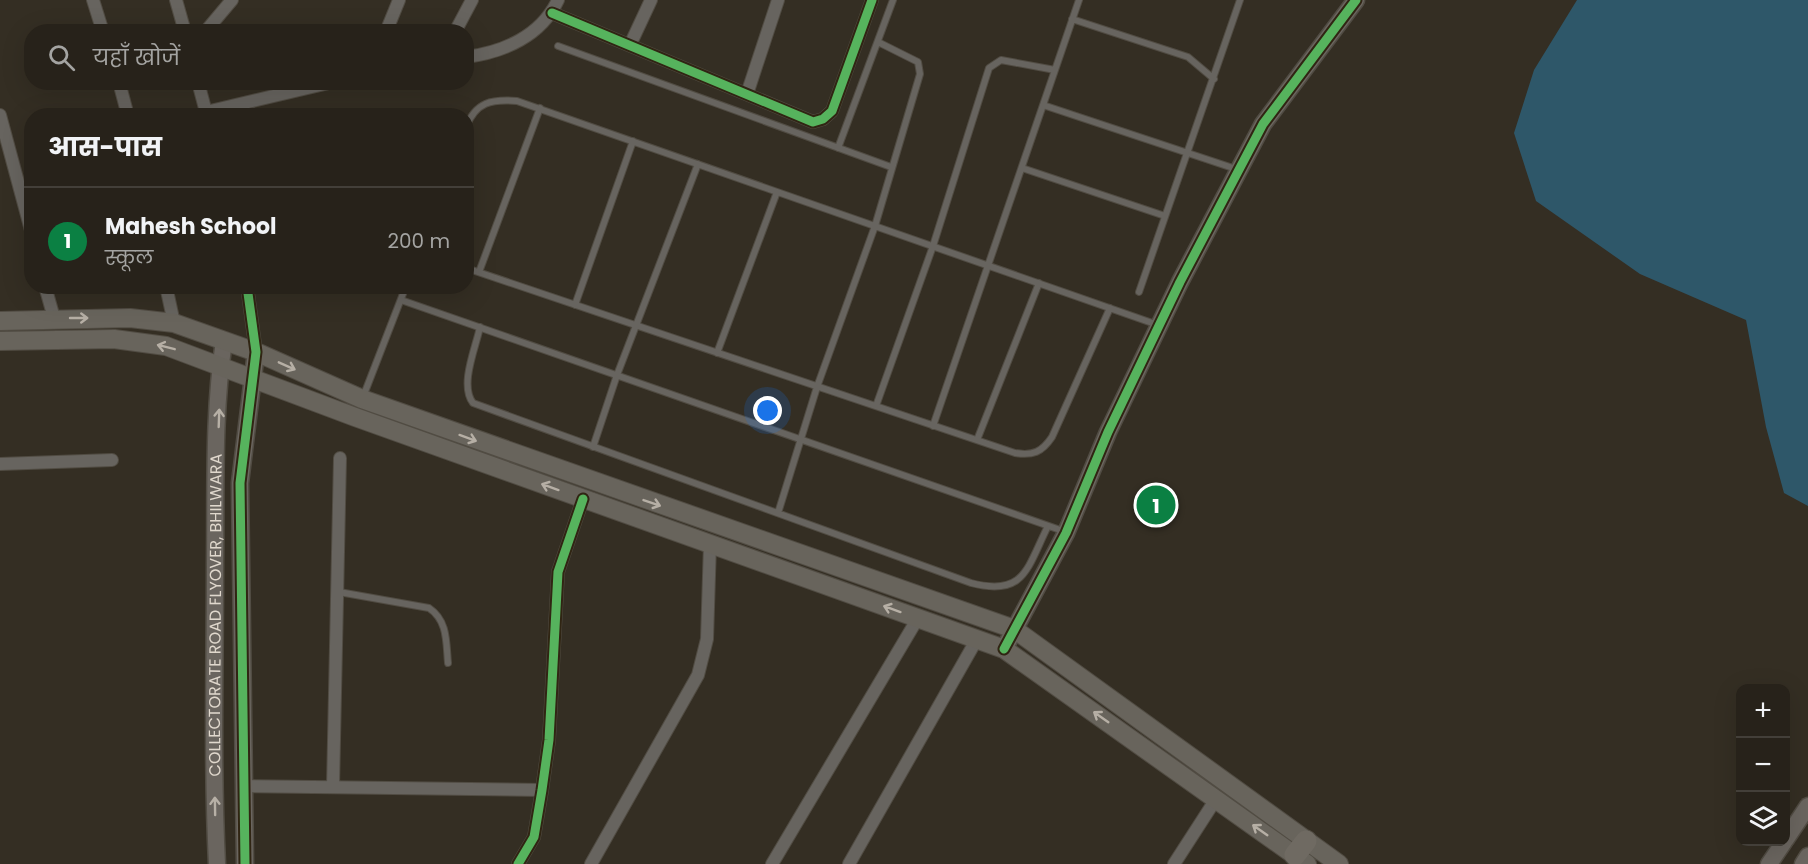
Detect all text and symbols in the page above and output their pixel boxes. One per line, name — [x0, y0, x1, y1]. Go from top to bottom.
search box — [24, 24, 474, 90]
icon: search — [45, 41, 78, 74]
text: यहाँ खोजें — [93, 42, 180, 73]
text: आस-पास — [48, 129, 162, 165]
text: Mahesh School — [105, 211, 276, 242]
text: 1 — [64, 227, 71, 255]
text: 200 m — [387, 227, 450, 255]
text: स्कूल — [105, 244, 153, 272]
one-way arrow — [69, 312, 89, 324]
one-way arrow — [156, 341, 175, 353]
one-way arrow — [278, 360, 296, 372]
your location — [753, 396, 782, 425]
one-way arrow — [213, 408, 224, 428]
one-way arrow — [459, 433, 477, 444]
street label: COLLECTORATE ROAD FLYOVER, BHILWARA — [203, 453, 228, 777]
one-way arrow — [542, 481, 560, 492]
pin: 1 — [1136, 482, 1176, 528]
one-way arrow — [642, 499, 661, 510]
one-way arrow — [884, 602, 902, 613]
map controls — [1736, 684, 1790, 846]
button: + — [1736, 684, 1790, 738]
one-way arrow — [1093, 711, 1109, 723]
button: − — [1736, 738, 1790, 792]
button: layers — [1736, 792, 1790, 846]
one-way arrow — [209, 796, 221, 816]
one-way arrow — [1252, 824, 1268, 836]

